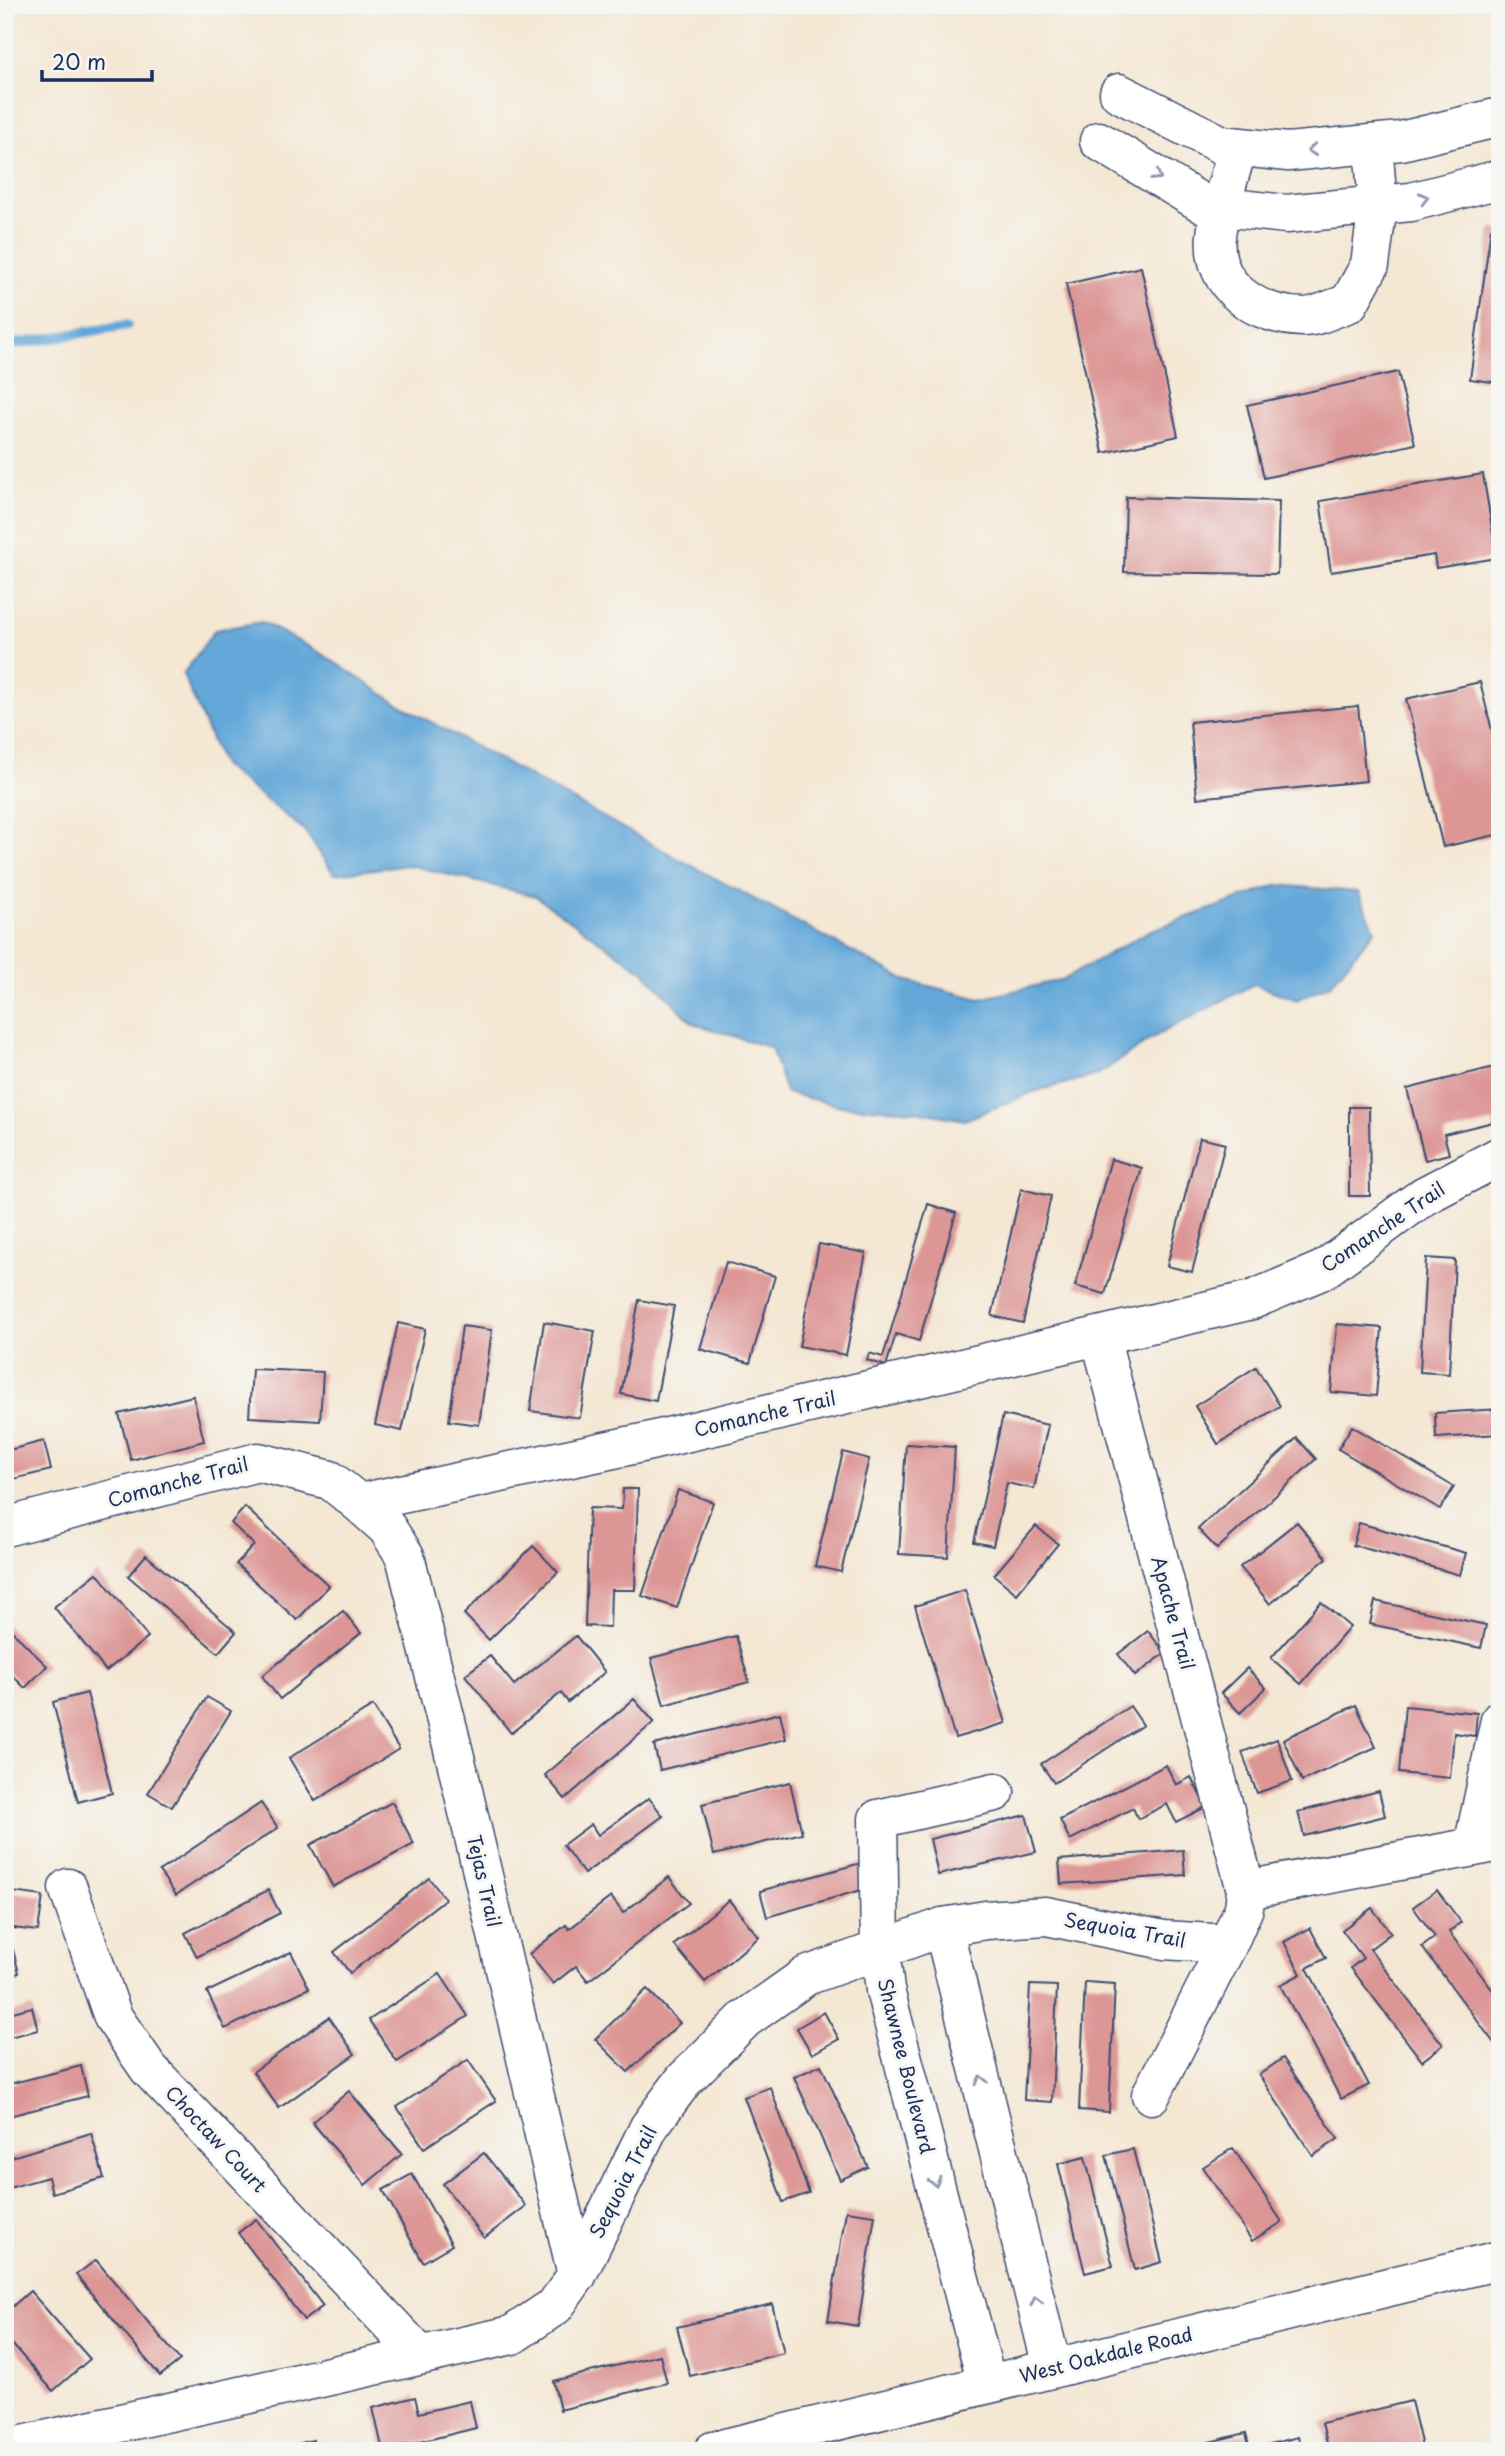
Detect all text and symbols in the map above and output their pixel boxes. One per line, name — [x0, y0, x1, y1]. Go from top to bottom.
scale bar — [42, 38, 152, 82]
text: 20 m — [52, 45, 106, 77]
one-way arrow — [1307, 142, 1318, 157]
one-way arrow — [1150, 168, 1163, 181]
one-way arrow — [1418, 192, 1430, 206]
street label: Comanche Trail — [1315, 1174, 1450, 1278]
street label: Comanche Trail — [691, 1383, 838, 1443]
street label: Comanche Trail — [104, 1449, 251, 1513]
street label: Apache Trail — [1145, 1553, 1203, 1673]
street label: Tejas Trail — [461, 1832, 509, 1930]
street label: Sequoia Trail — [1062, 1905, 1188, 1954]
street label: Shawnee Boulevard — [872, 1975, 942, 2157]
one-way arrow — [975, 2074, 989, 2086]
street label: Choctaw Court — [160, 2079, 274, 2198]
street label: Sequoia Trail — [582, 2120, 663, 2243]
one-way arrow — [927, 2176, 941, 2188]
one-way arrow — [1030, 2295, 1044, 2307]
street label: West Oakdale Road — [1016, 2319, 1195, 2389]

